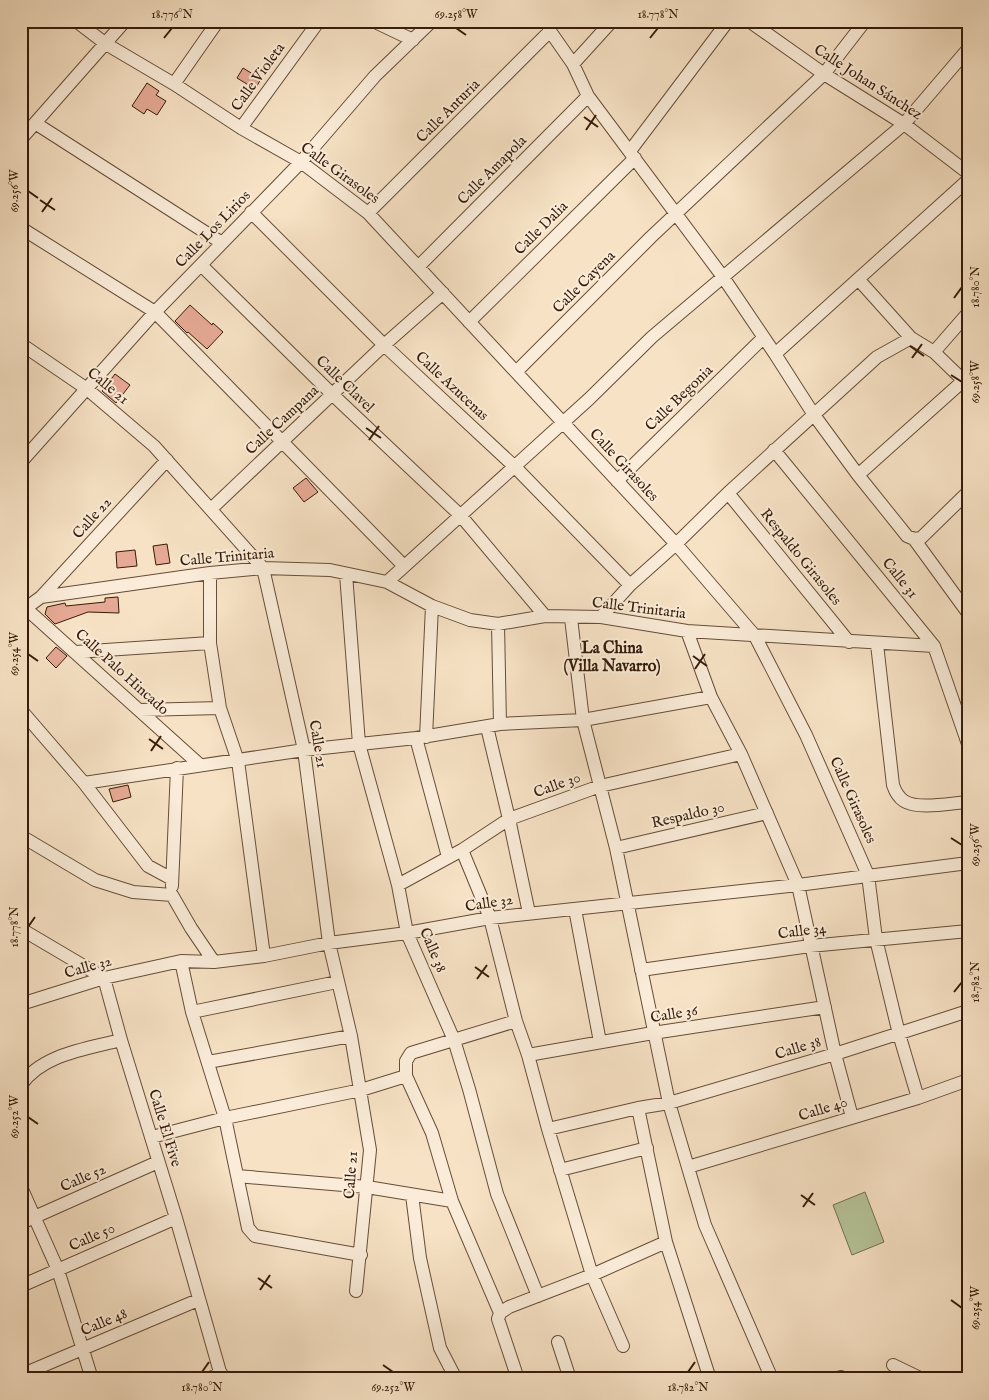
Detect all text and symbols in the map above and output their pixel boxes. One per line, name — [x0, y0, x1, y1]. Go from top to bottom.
text: 18.776°N — [151, 7, 193, 22]
text: 69.258°W — [435, 7, 478, 22]
text: 18.778°N — [637, 7, 679, 22]
street label: Calle Violeta — [227, 39, 289, 115]
street label: Calle Johan Sánchez — [810, 40, 926, 124]
street label: Calle Anturia — [412, 75, 484, 147]
street label: Calle Amapola — [453, 131, 531, 209]
street label: Calle Girasoles — [297, 138, 383, 208]
text: 69.256°W — [7, 169, 22, 213]
street label: Calle Los Lirios — [171, 186, 255, 272]
street label: Calle Dalia — [510, 197, 572, 259]
street label: Calle Cayena — [549, 246, 620, 317]
text: 18.780°N — [968, 266, 983, 308]
street label: Calle Azucenas — [411, 347, 493, 425]
street label: Calle Clavel — [312, 351, 379, 417]
text: 69.258°W — [968, 360, 983, 403]
street label: Calle Begonia — [641, 361, 717, 435]
street label: Calle 21 — [83, 363, 133, 409]
street label: Calle Campana — [241, 381, 323, 459]
street label: Calle Girasoles — [585, 425, 663, 505]
street label: Calle 22 — [68, 493, 116, 543]
street label: Respaldo Girasoles — [756, 505, 846, 609]
street label: Calle Trinitaria — [179, 543, 275, 571]
street label: Calle 31 — [878, 554, 922, 602]
street label: Calle Trinitaria — [591, 593, 688, 623]
street label: Calle Palo Hincado — [71, 625, 173, 719]
text: 69.254°W — [7, 632, 22, 676]
district label: La China (Villa Navarro) — [563, 639, 661, 677]
street label: Calle 21 — [304, 719, 332, 769]
street label: Calle Girasoles — [825, 754, 881, 846]
street label: Calle 30 — [531, 768, 583, 802]
street label: Respaldo 30 — [650, 797, 726, 833]
text: 69.256°W — [968, 823, 983, 867]
street label: Calle 32 — [464, 890, 514, 916]
text: 18.778°N — [7, 906, 22, 948]
street label: Calle 34 — [777, 919, 828, 943]
street label: Calle 38 — [415, 925, 451, 975]
street label: Calle 32 — [62, 951, 114, 983]
text: 18.782°N — [968, 961, 983, 1003]
street label: Calle 36 — [649, 1001, 700, 1027]
street label: Calle 38 — [773, 1032, 823, 1064]
street label: Calle El Five — [144, 1087, 186, 1169]
street label: Calle 40 — [796, 1093, 850, 1125]
text: 69.252°W — [7, 1095, 22, 1139]
street label: Calle 21 — [340, 1150, 362, 1200]
street label: Calle 52 — [57, 1160, 109, 1196]
street label: Calle 50 — [66, 1219, 118, 1255]
text: 69.254°W — [968, 1286, 983, 1330]
street label: Calle 48 — [78, 1304, 130, 1340]
text: 18.780°N — [181, 1380, 223, 1395]
text: 69.252°W — [371, 1380, 415, 1395]
text: 18.782°N — [667, 1380, 709, 1395]

